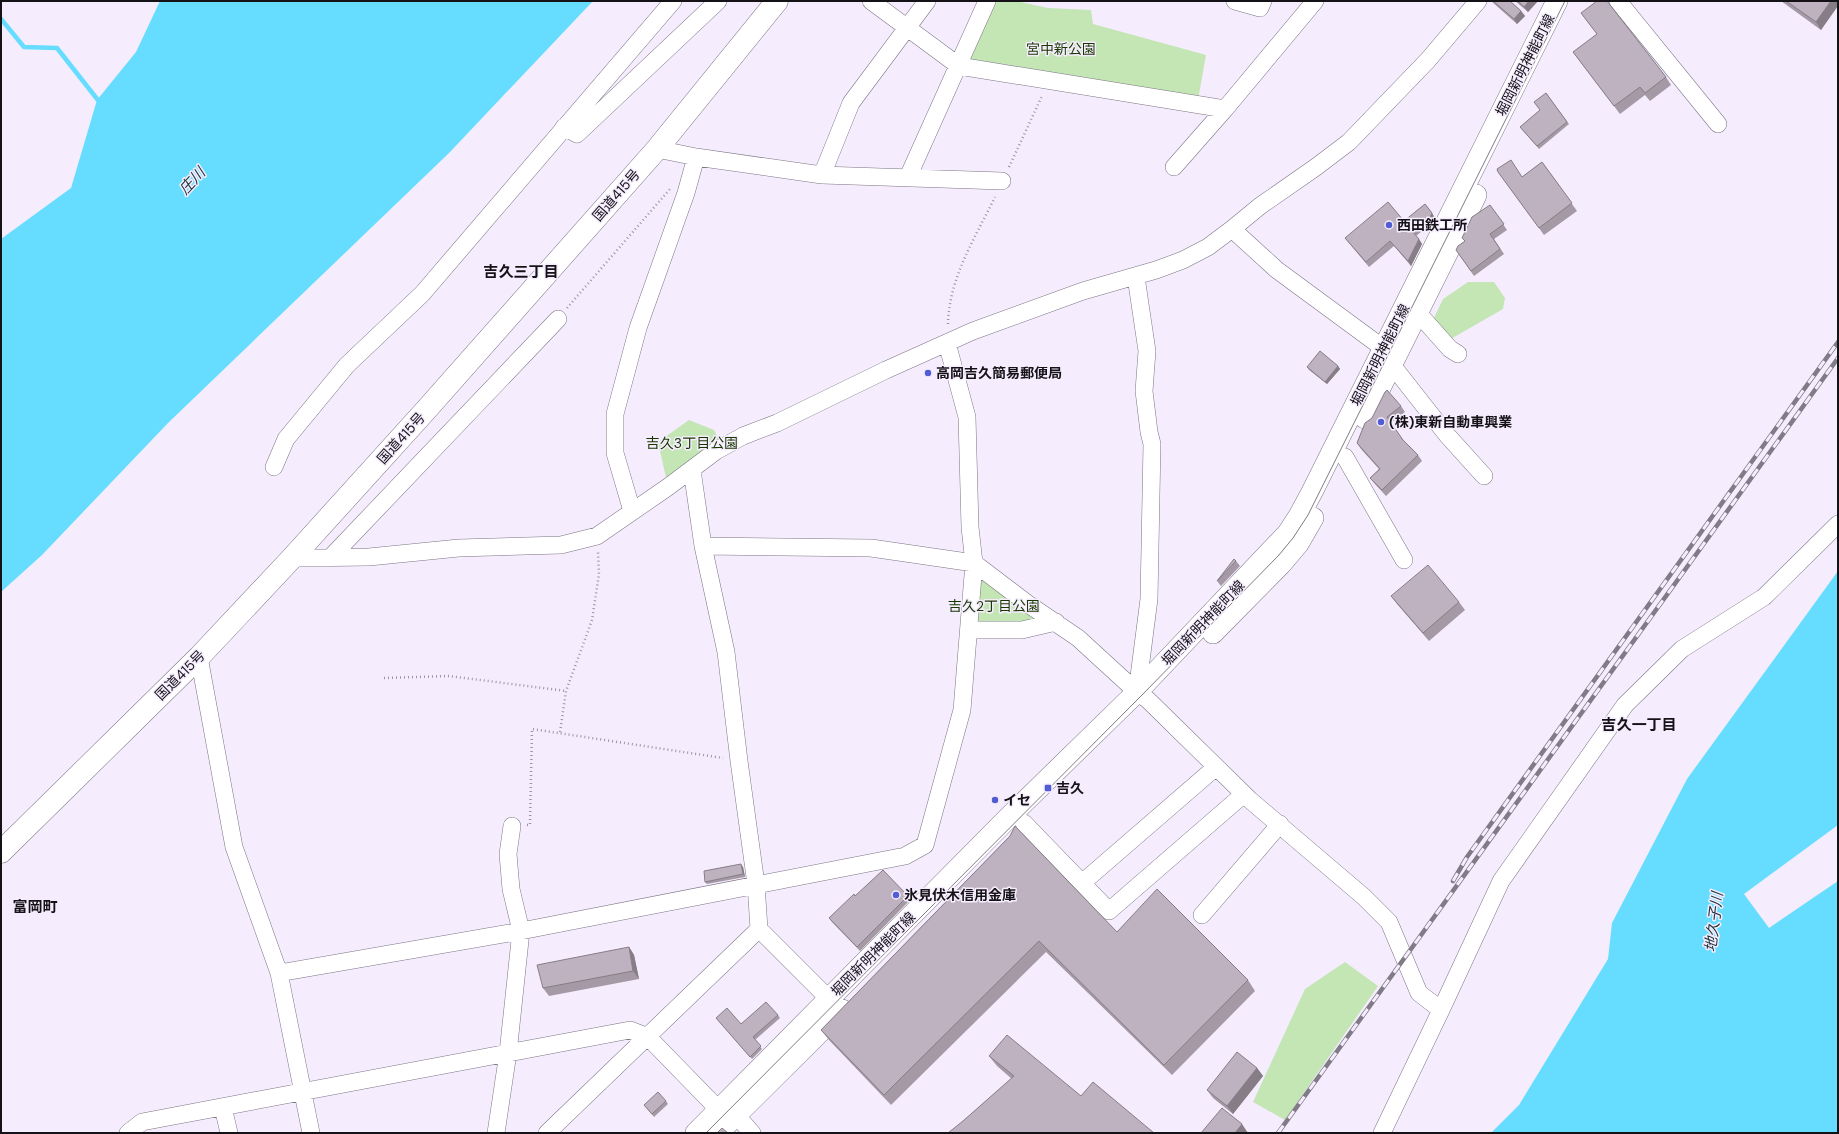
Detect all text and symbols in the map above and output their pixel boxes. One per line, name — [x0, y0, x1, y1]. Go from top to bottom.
street label: 堀岡新明神能町線 — [1492, 11, 1558, 119]
park label: 宮中新公園 — [1026, 40, 1096, 58]
water label: 庄川 — [174, 162, 211, 199]
street label: 国道415号 — [588, 165, 644, 225]
place label: 西田鉄工所 — [1397, 216, 1467, 234]
marker: 西田鉄工所 — [1384, 220, 1394, 230]
district label: 吉久三丁目 — [483, 262, 559, 282]
street label: 堀岡新明神能町線 — [1347, 301, 1413, 409]
place label: 高岡吉久簡易郵便局 — [936, 364, 1062, 382]
marker: 高岡吉久簡易郵便局 — [923, 368, 933, 378]
street label: 国道415号 — [373, 408, 429, 468]
place label: (株)東新自動車興業 — [1389, 413, 1512, 431]
marker: (株)東新自動車興業 — [1376, 417, 1386, 427]
park label: 吉久3丁目公園 — [646, 434, 738, 452]
street label: 堀岡新明神能町線 — [1158, 576, 1248, 670]
park label: 吉久2丁目公園 — [948, 597, 1040, 615]
street label: 国道415号 — [151, 646, 209, 704]
district label: 吉久一丁目 — [1601, 715, 1677, 735]
place label: 吉久 — [1056, 779, 1084, 797]
marker: 吉久 — [1043, 783, 1053, 793]
place label: イセ — [1003, 791, 1031, 809]
marker: イセ — [990, 795, 1000, 805]
place label: 氷見伏木信用金庫 — [904, 886, 1016, 904]
water label: 地久子川 — [1700, 889, 1728, 953]
marker: 氷見伏木信用金庫 — [891, 890, 901, 900]
district label: 富岡町 — [12, 897, 58, 917]
street label: 堀岡新明神能町線 — [827, 908, 919, 1000]

